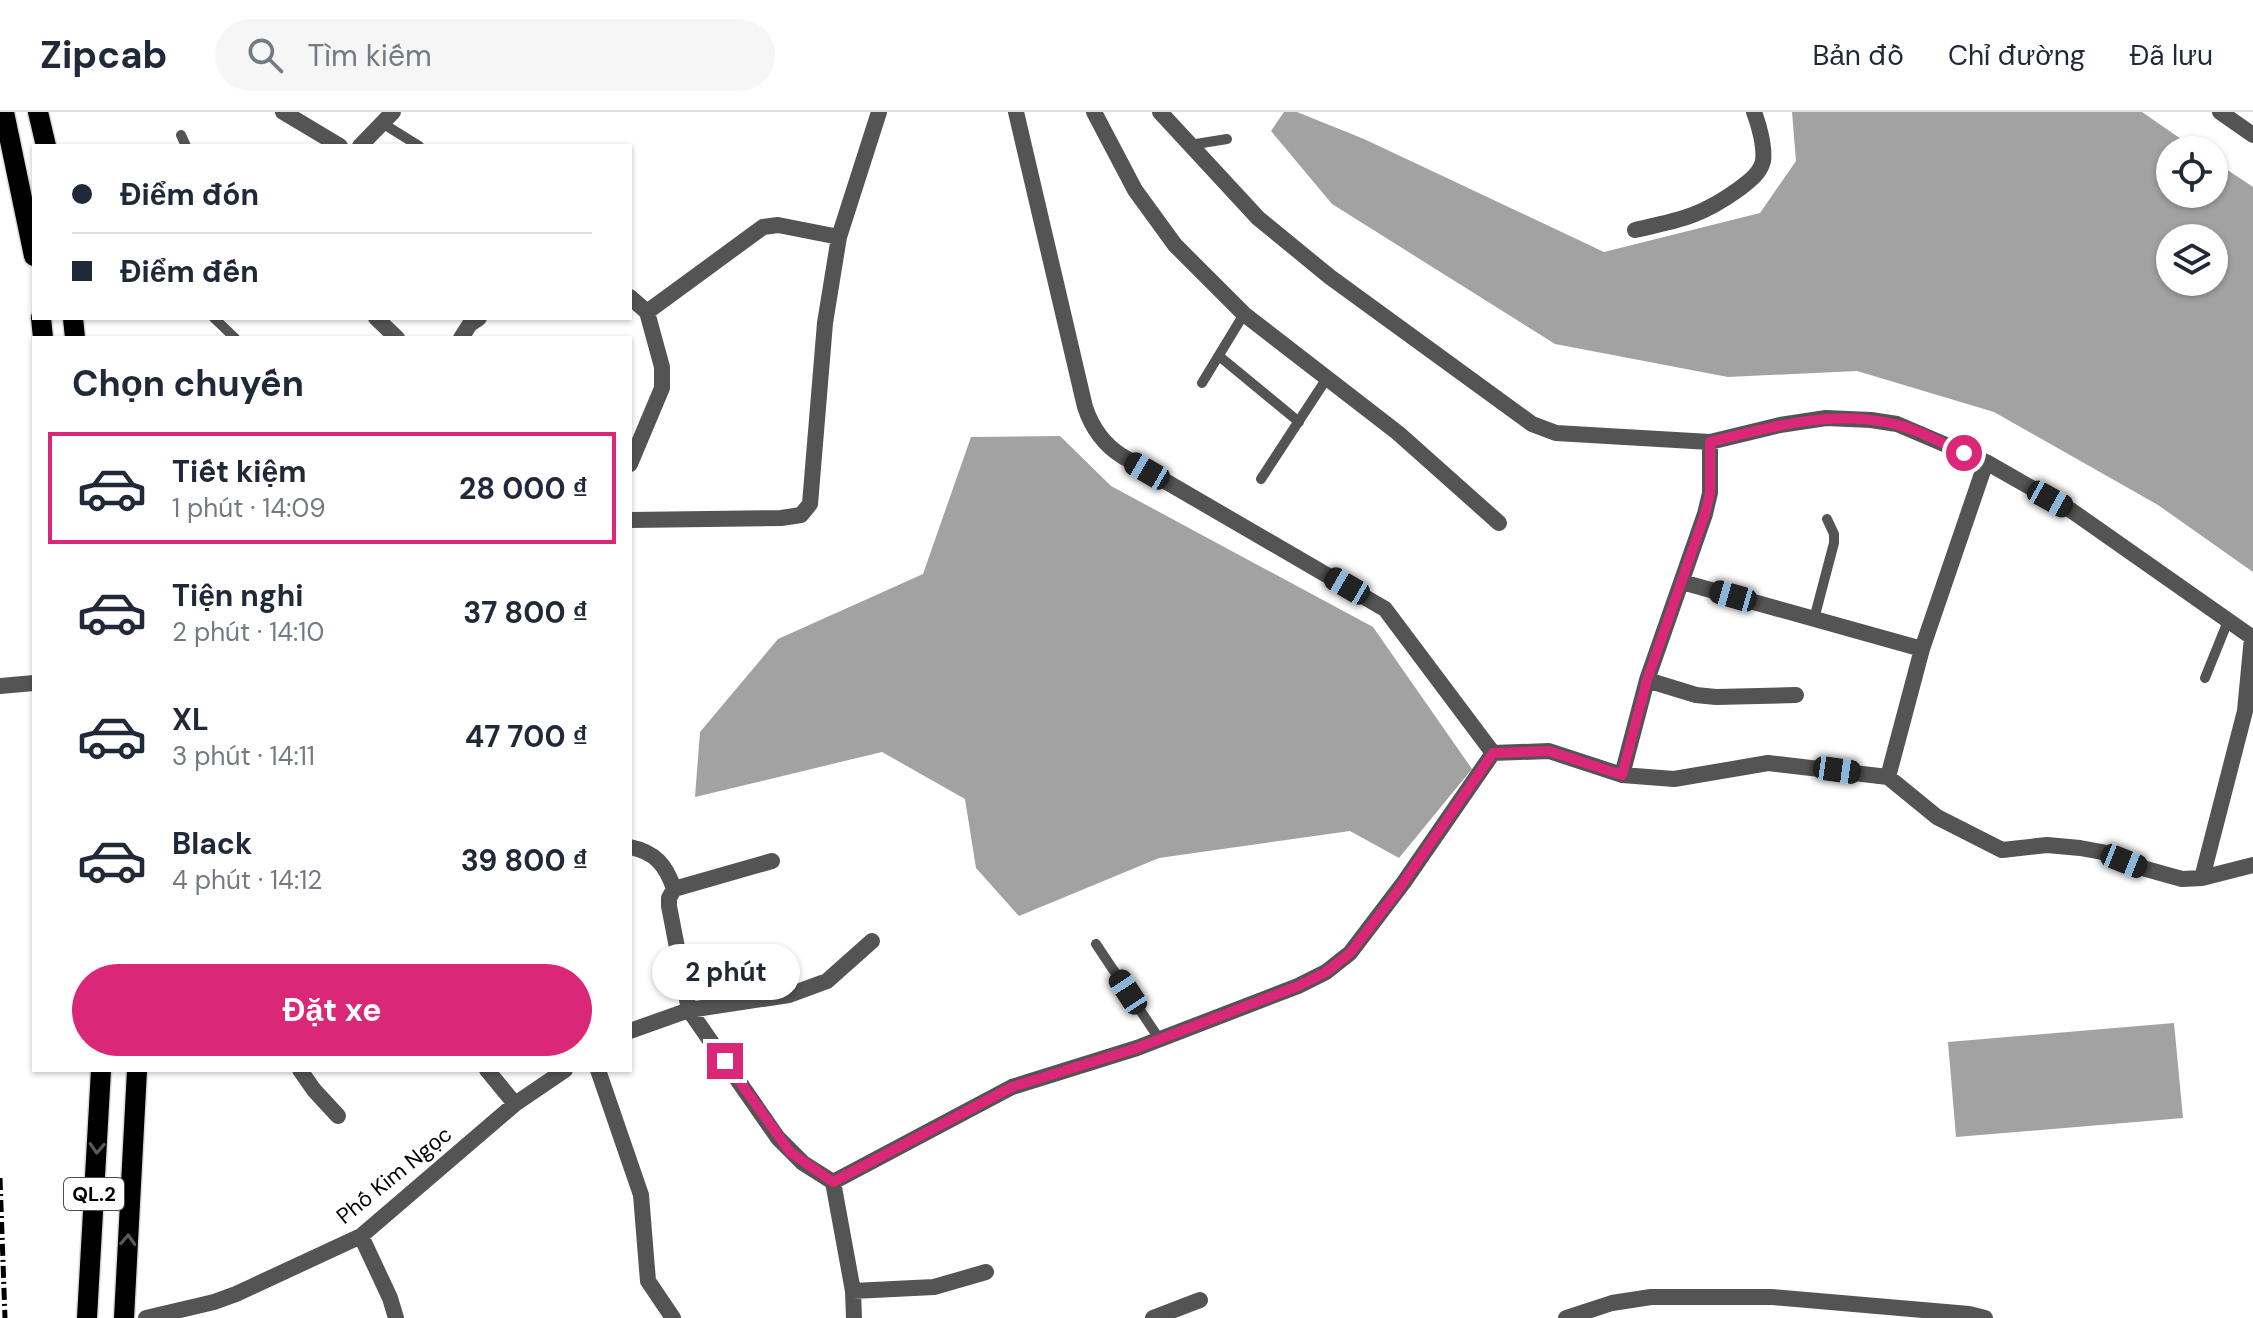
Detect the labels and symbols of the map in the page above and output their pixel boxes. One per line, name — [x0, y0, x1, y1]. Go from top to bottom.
route start — [1946, 435, 1982, 471]
car — [1120, 449, 1174, 493]
car — [2023, 477, 2077, 521]
car — [1320, 564, 1374, 608]
car — [1707, 578, 1759, 614]
car — [1812, 755, 1862, 785]
car — [2097, 841, 2151, 881]
callout: 2 phút — [651, 945, 799, 1001]
car — [1105, 965, 1151, 1019]
route end — [707, 1043, 743, 1079]
street label: Phố Kim Ngọc — [330, 1120, 458, 1230]
one-way arrow — [89, 1142, 106, 1155]
road number: QL.2 — [64, 1178, 124, 1210]
one-way arrow — [119, 1233, 136, 1246]

